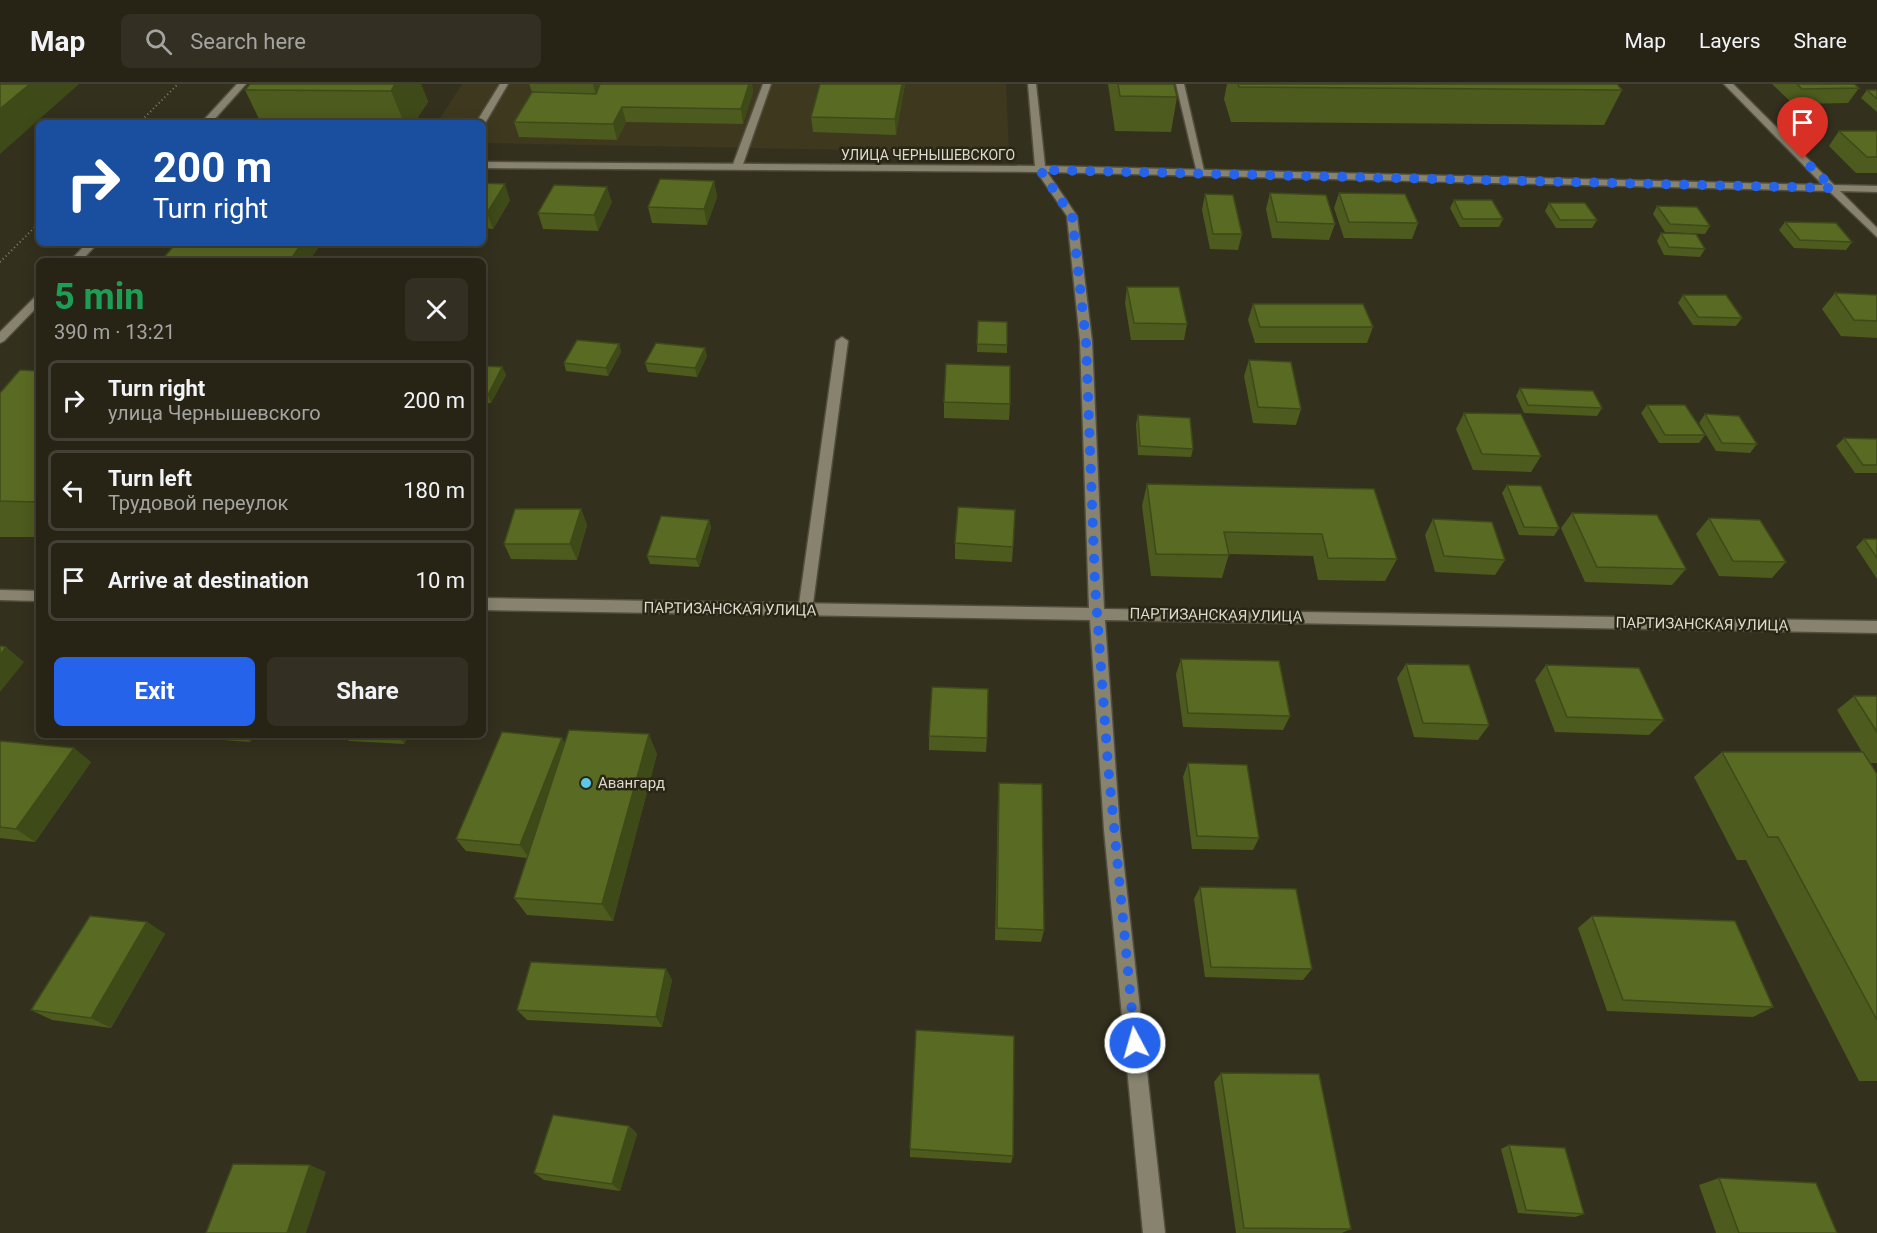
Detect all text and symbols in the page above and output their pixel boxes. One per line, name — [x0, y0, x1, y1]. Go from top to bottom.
search box — [121, 14, 541, 68]
text: Map — [30, 25, 85, 58]
icon: search — [142, 25, 175, 58]
text: Search here — [190, 29, 306, 54]
text: Map — [1624, 29, 1666, 53]
text: Layers — [1699, 29, 1760, 53]
text: Share — [1793, 29, 1847, 53]
pin — [1777, 97, 1828, 159]
icon: arrive — [1786, 106, 1819, 139]
text: 200 m — [153, 143, 272, 192]
icon: right — [54, 144, 132, 222]
street label: УЛИЦА ЧЕРНЫШЕВСКОГО — [841, 147, 1015, 163]
text: Turn right — [153, 193, 268, 225]
text: 5 min — [54, 276, 145, 318]
button: close — [405, 278, 468, 341]
text: 390 m · 13:21 — [54, 320, 175, 344]
text: Turn right — [108, 376, 205, 401]
icon: right — [57, 384, 90, 417]
text: 200 m — [403, 388, 465, 413]
text: улица Чернышевского — [108, 401, 321, 425]
text: Turn left — [108, 466, 192, 491]
icon: left — [57, 474, 90, 507]
text: 180 m — [403, 478, 465, 503]
text: Трудовой переулок — [108, 491, 288, 515]
icon: arrive — [57, 564, 90, 597]
text: Arrive at destination — [108, 568, 309, 593]
text: 10 m — [416, 568, 465, 593]
street label: ПАРТИЗАНСКАЯ УЛИЦА — [644, 598, 817, 620]
street label: ПАРТИЗАНСКАЯ УЛИЦА — [1130, 604, 1303, 626]
street label: ПАРТИЗАНСКАЯ УЛИЦА — [1616, 613, 1789, 635]
button: Exit — [54, 657, 255, 726]
button: Share — [267, 657, 468, 726]
place label: Авангард — [598, 774, 665, 792]
marker: Авангард — [579, 776, 593, 790]
position arrow — [1103, 1011, 1167, 1075]

